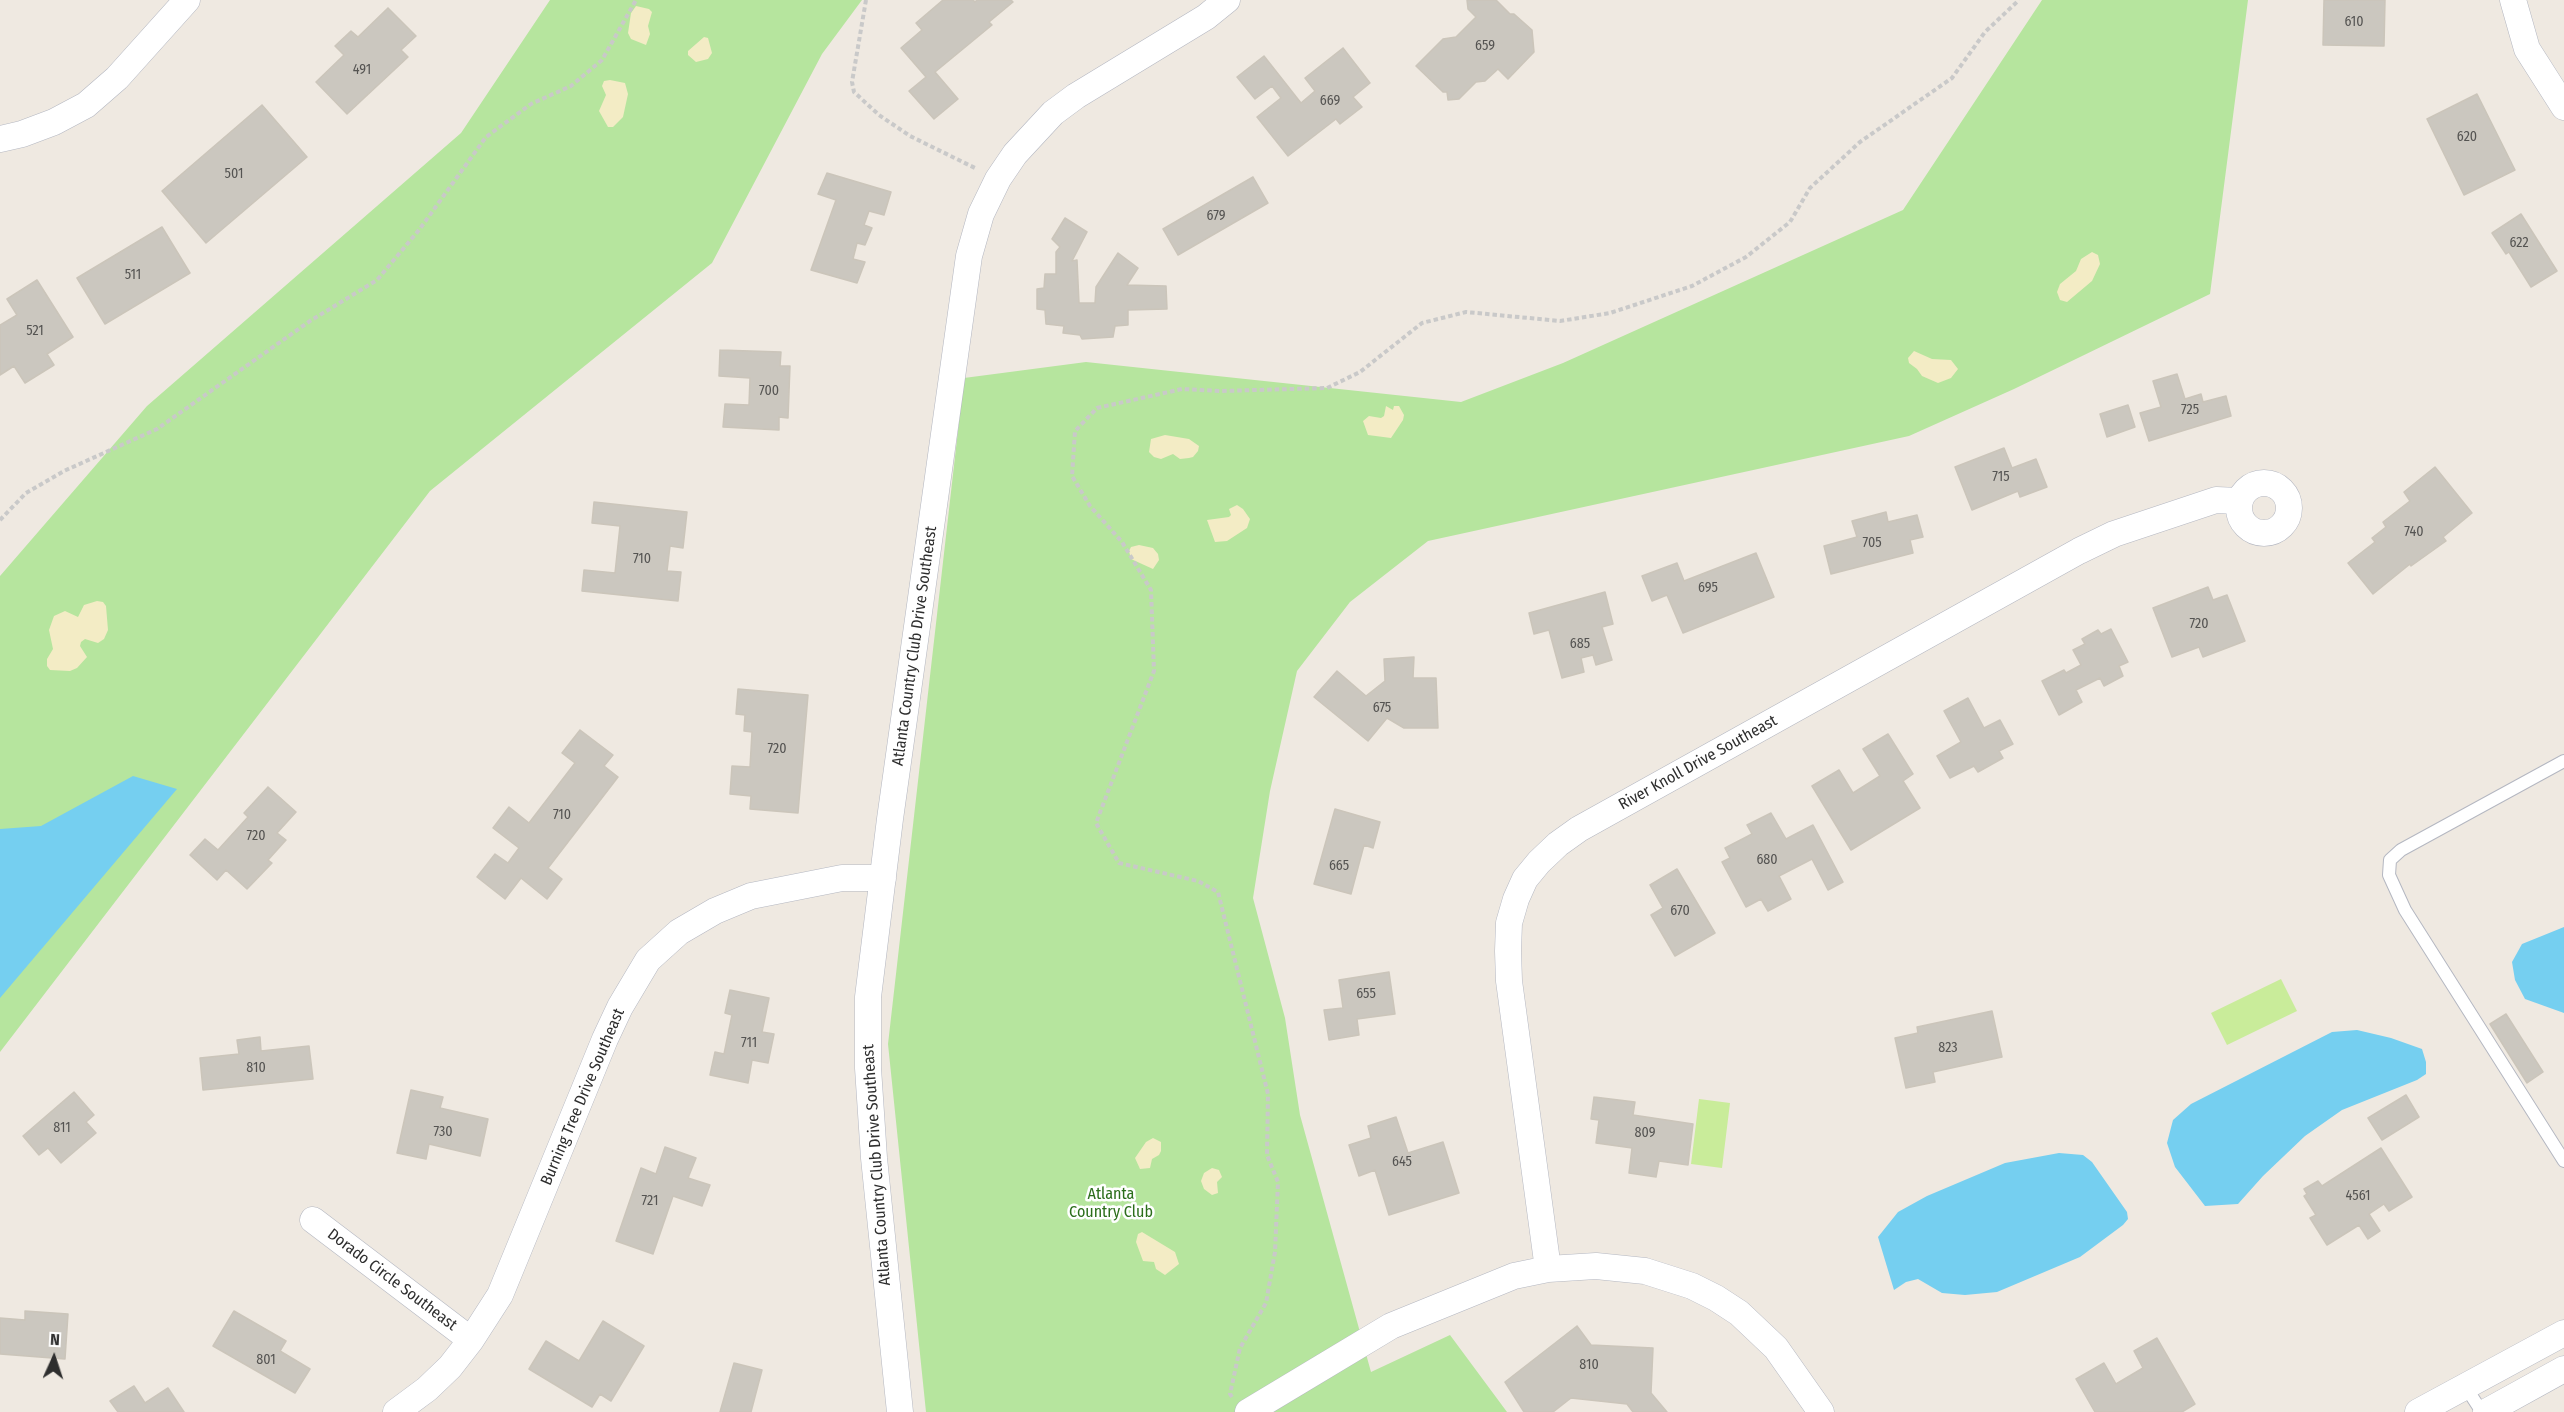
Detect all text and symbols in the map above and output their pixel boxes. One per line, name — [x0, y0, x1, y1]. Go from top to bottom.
house number: 610 — [2344, 14, 2364, 30]
house number: 659 — [1475, 38, 1495, 54]
house number: 491 — [353, 62, 371, 78]
house number: 669 — [1320, 93, 1340, 109]
house number: 620 — [2457, 129, 2477, 145]
house number: 501 — [225, 166, 243, 182]
house number: 679 — [1207, 208, 1225, 224]
house number: 622 — [2509, 235, 2529, 251]
house number: 511 — [125, 267, 141, 283]
house number: 521 — [26, 323, 44, 339]
house number: 700 — [759, 383, 779, 399]
house number: 725 — [2181, 402, 2199, 418]
house number: 715 — [1992, 469, 2010, 485]
house number: 740 — [2404, 524, 2424, 540]
street label: Atlanta Country Club Drive Southeast — [889, 525, 941, 767]
house number: 705 — [1862, 535, 1882, 551]
house number: 710 — [633, 551, 651, 567]
house number: 695 — [1698, 580, 1718, 596]
house number: 720 — [2190, 616, 2208, 632]
house number: 685 — [1570, 636, 1590, 652]
house number: 675 — [1373, 700, 1391, 716]
street label: River Knoll Drive Southeast — [1615, 711, 1781, 815]
house number: 720 — [768, 741, 786, 757]
house number: 710 — [553, 807, 571, 823]
house number: 720 — [247, 828, 265, 844]
house number: 680 — [1756, 852, 1778, 868]
house number: 665 — [1329, 858, 1349, 874]
house number: 670 — [1670, 903, 1690, 919]
house number: 655 — [1356, 986, 1376, 1002]
street label: Burning Tree Drive Southeast — [537, 1006, 629, 1188]
house number: 711 — [741, 1035, 757, 1051]
house number: 823 — [1938, 1040, 1958, 1056]
street label: Atlanta Country Club Drive Southeast — [859, 1044, 895, 1286]
house number: 810 — [246, 1060, 266, 1076]
house number: 811 — [53, 1120, 71, 1136]
house number: 730 — [433, 1124, 453, 1140]
house number: 809 — [1635, 1125, 1655, 1141]
house number: 645 — [1392, 1154, 1412, 1170]
park label: Atlanta Country Club — [1069, 1185, 1153, 1223]
house number: 4561 — [2346, 1188, 2370, 1204]
house number: 721 — [642, 1193, 658, 1209]
street label: Dorado Circle Southeast — [323, 1225, 461, 1335]
north arrow — [24, 1328, 84, 1388]
text: N — [50, 1330, 60, 1349]
house number: 801 — [256, 1352, 276, 1368]
house number: 810 — [1579, 1357, 1599, 1373]

